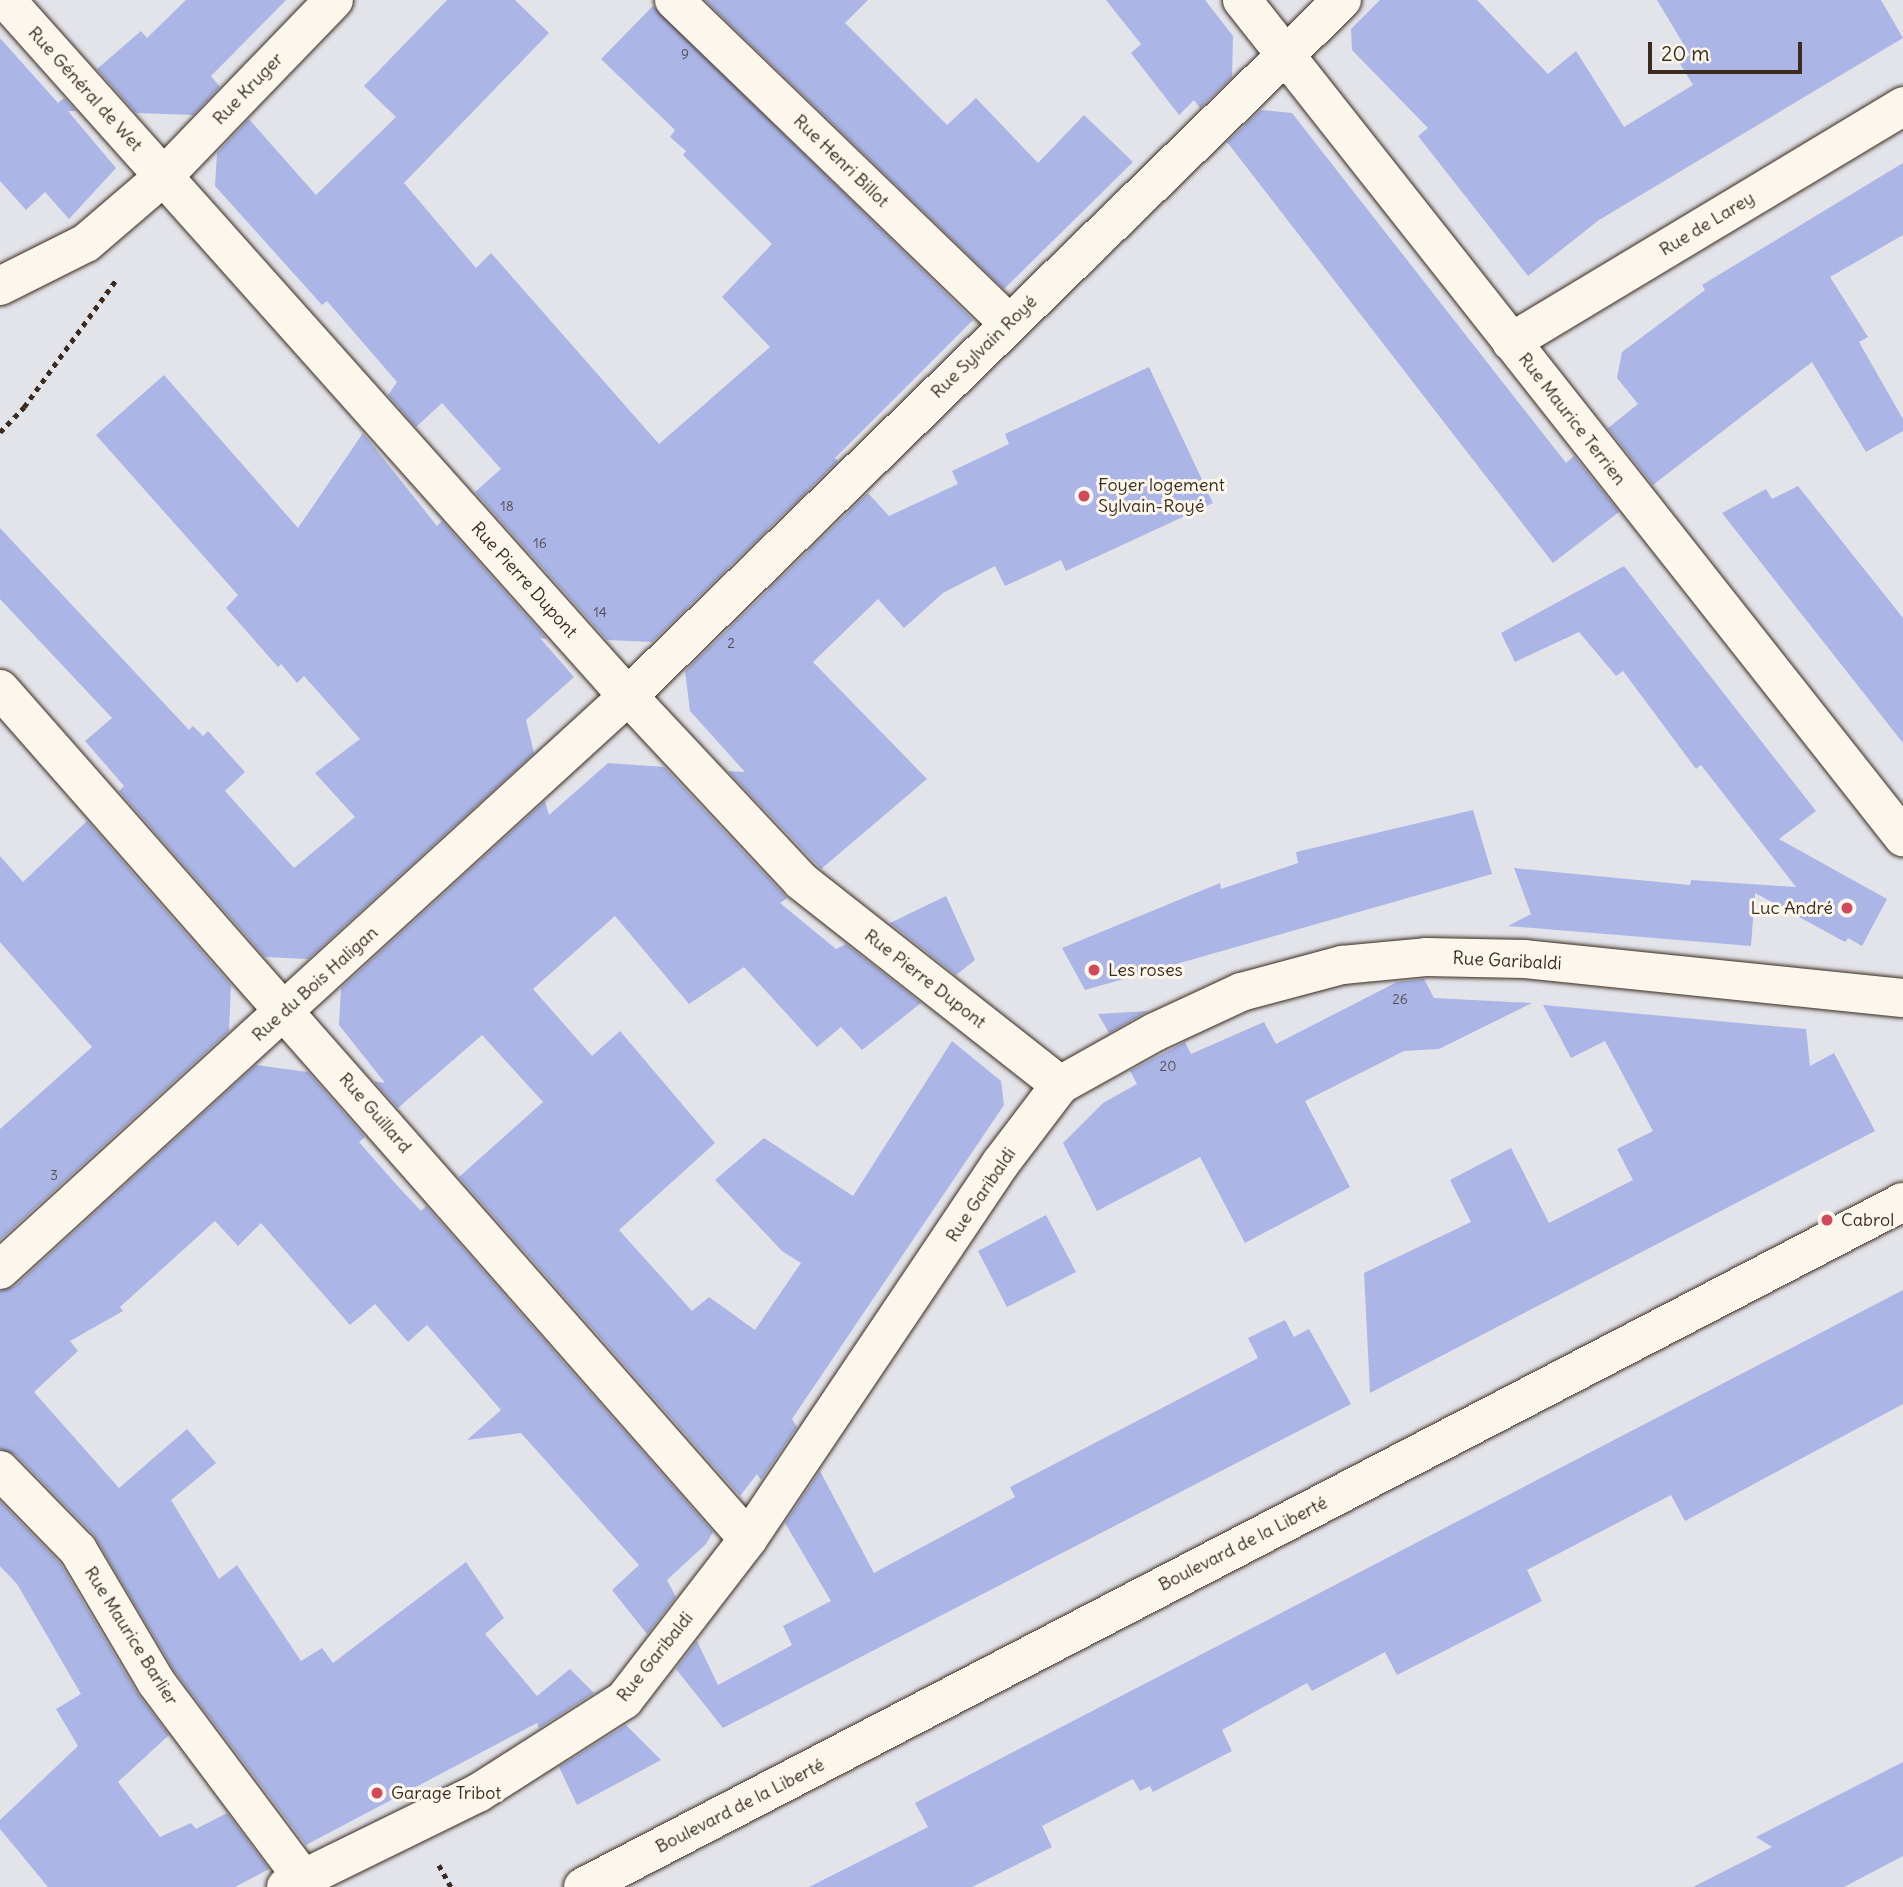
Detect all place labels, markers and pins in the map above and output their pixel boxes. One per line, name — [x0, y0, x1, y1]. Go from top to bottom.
place label: Foyer logement Sylvain-Royé — [1098, 475, 1225, 518]
marker: Foyer logement Sylvain-Royé — [1076, 488, 1092, 504]
place label: Luc André — [1750, 897, 1833, 919]
marker: Luc André — [1839, 900, 1855, 916]
place label: Les roses — [1108, 959, 1183, 981]
marker: Les roses — [1086, 962, 1102, 978]
place label: Cabrol — [1841, 1209, 1894, 1231]
marker: Cabrol — [1819, 1212, 1835, 1228]
place label: Garage Tribot — [391, 1782, 501, 1804]
marker: Garage Tribot — [369, 1785, 385, 1801]

